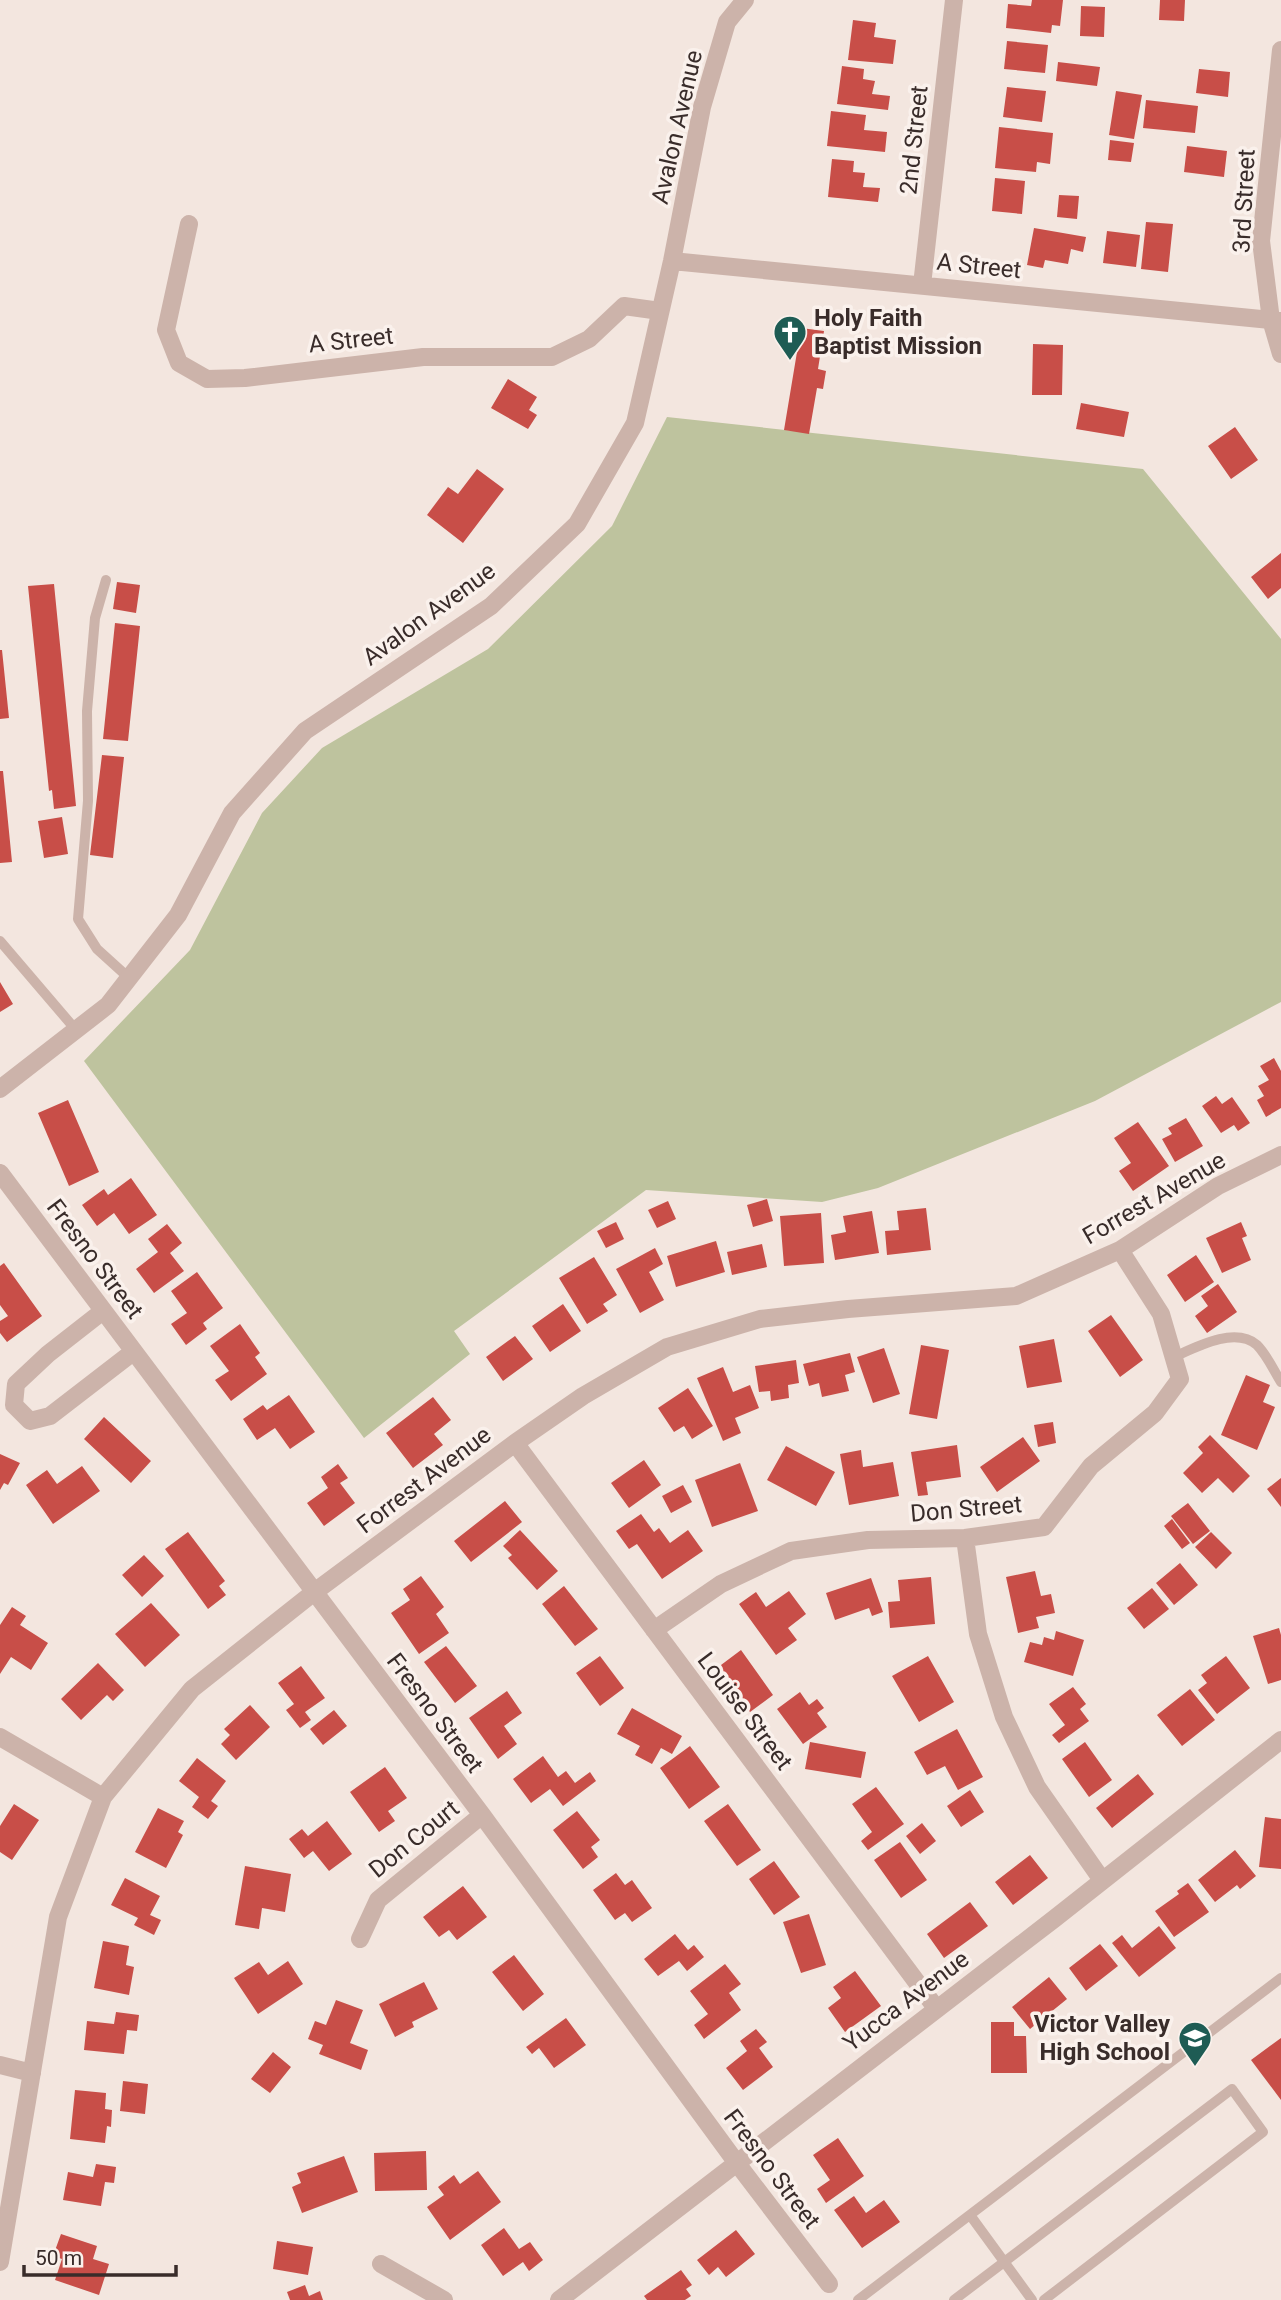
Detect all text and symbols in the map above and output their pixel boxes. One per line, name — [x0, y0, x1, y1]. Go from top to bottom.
street label: Avalon Avenue — [646, 47, 708, 207]
street label: 2nd Street — [894, 84, 934, 196]
street label: 3rd Street — [1227, 148, 1261, 254]
street label: A Street — [935, 248, 1023, 284]
place label: Holy Faith Baptist Mission — [814, 304, 982, 360]
church icon: Holy Faith Baptist Mission — [771, 313, 809, 362]
street label: A Street — [307, 322, 395, 358]
street label: Avalon Avenue — [357, 557, 501, 671]
street label: Forrest Avenue — [1078, 1146, 1230, 1250]
street label: Fresno Street — [41, 1194, 149, 1324]
street label: Forrest Avenue — [352, 1421, 496, 1539]
street label: Don Street — [909, 1490, 1023, 1528]
street label: Louise Street — [692, 1647, 798, 1775]
street label: Fresno Street — [381, 1648, 489, 1778]
street label: Don Court — [363, 1794, 465, 1884]
street label: Yucca Avenue — [838, 1945, 974, 2057]
place label: Victor Valley High School — [1034, 2010, 1171, 2066]
school or university icon: Victor Valley High School — [1176, 2019, 1214, 2068]
street label: Fresno Street — [718, 2104, 826, 2234]
scale bar — [24, 2234, 177, 2278]
text: 50 m — [35, 2246, 82, 2270]

